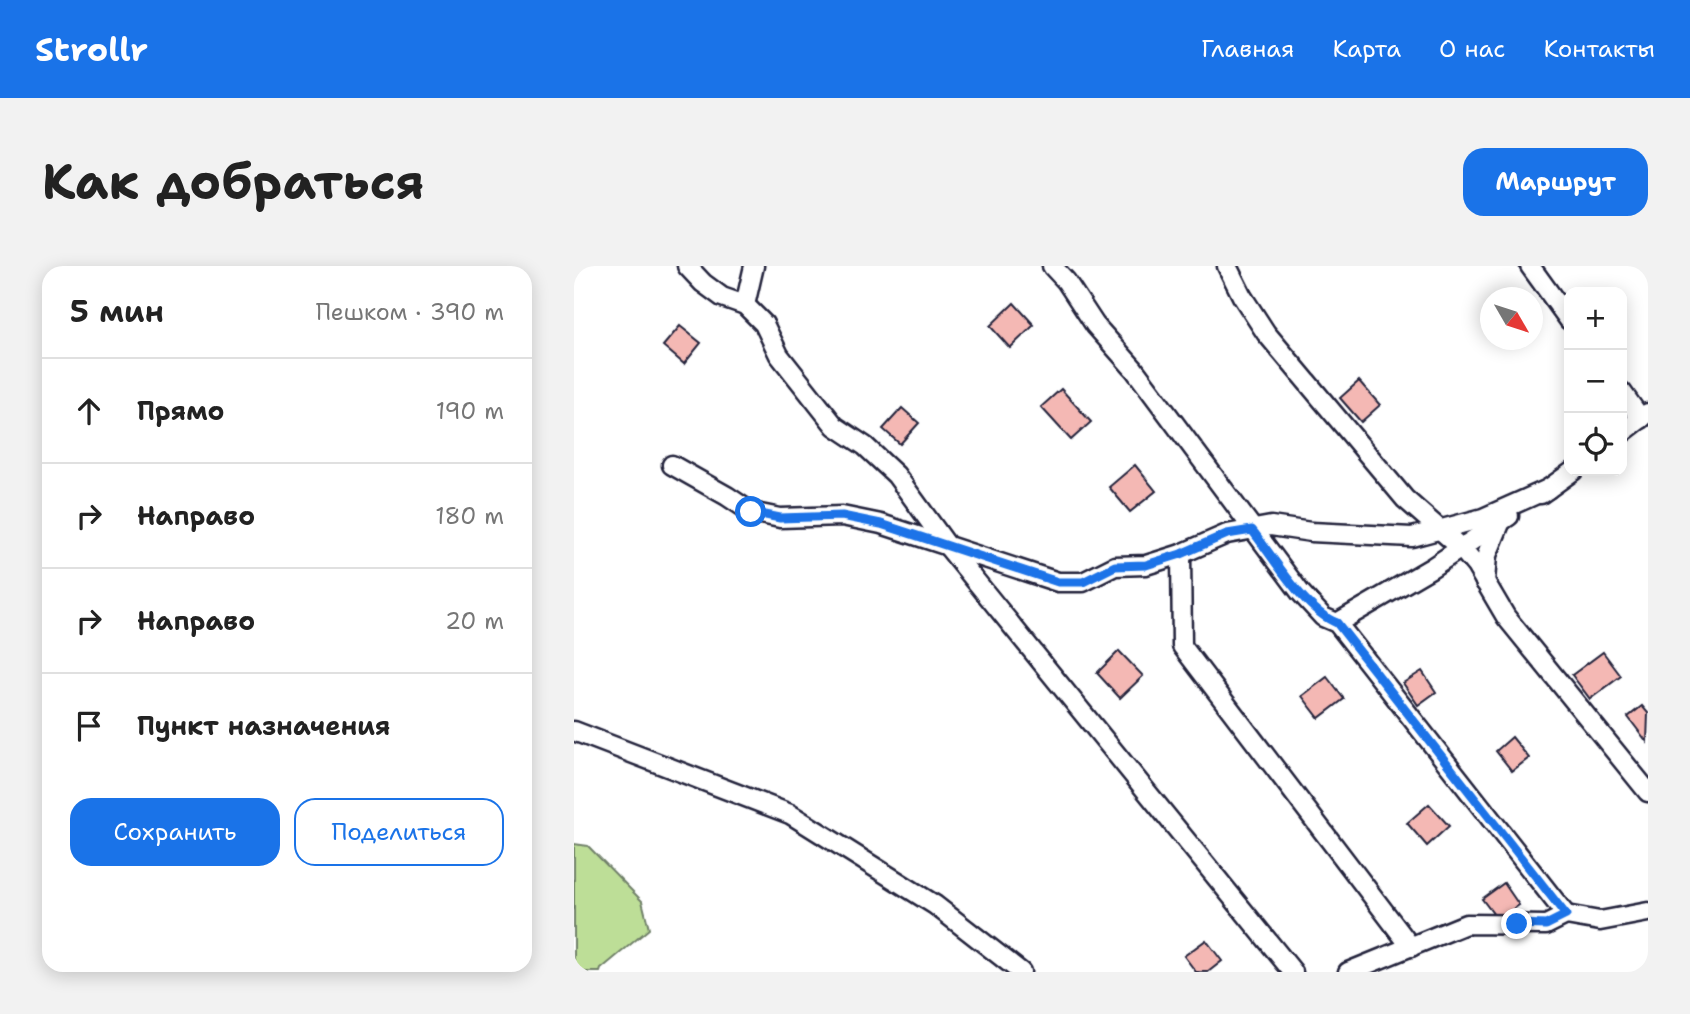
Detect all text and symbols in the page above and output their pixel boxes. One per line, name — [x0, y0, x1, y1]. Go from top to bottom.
text: Strollr — [35, 27, 148, 72]
text: Главная — [1201, 33, 1294, 65]
text: Карта — [1332, 33, 1401, 65]
text: О нас — [1439, 33, 1505, 65]
text: Контакты — [1543, 33, 1655, 65]
button: Маршрут — [1463, 148, 1648, 216]
text: Как добраться — [42, 149, 424, 215]
north arrow — [1480, 287, 1543, 350]
map controls — [1564, 287, 1627, 476]
button: + — [1564, 287, 1627, 350]
text: 5 мин — [70, 291, 164, 332]
text: Пешком · 390 m — [316, 297, 504, 327]
button: − — [1564, 350, 1627, 413]
icon: ahead — [70, 392, 108, 430]
text: Прямо — [137, 393, 225, 428]
text: 190 m — [436, 396, 504, 426]
button: locate — [1564, 413, 1627, 476]
route start — [735, 496, 766, 527]
icon: right — [70, 497, 108, 535]
text: Направо — [137, 498, 255, 533]
text: 180 m — [435, 501, 504, 531]
icon: right — [70, 602, 108, 640]
text: Направо — [137, 603, 255, 638]
text: 20 m — [445, 606, 504, 636]
icon: arrive — [70, 707, 108, 745]
text: Пункт назначения — [137, 708, 390, 743]
button: Сохранить — [70, 798, 280, 866]
button: Поделиться — [294, 798, 504, 866]
route end — [1501, 908, 1532, 939]

